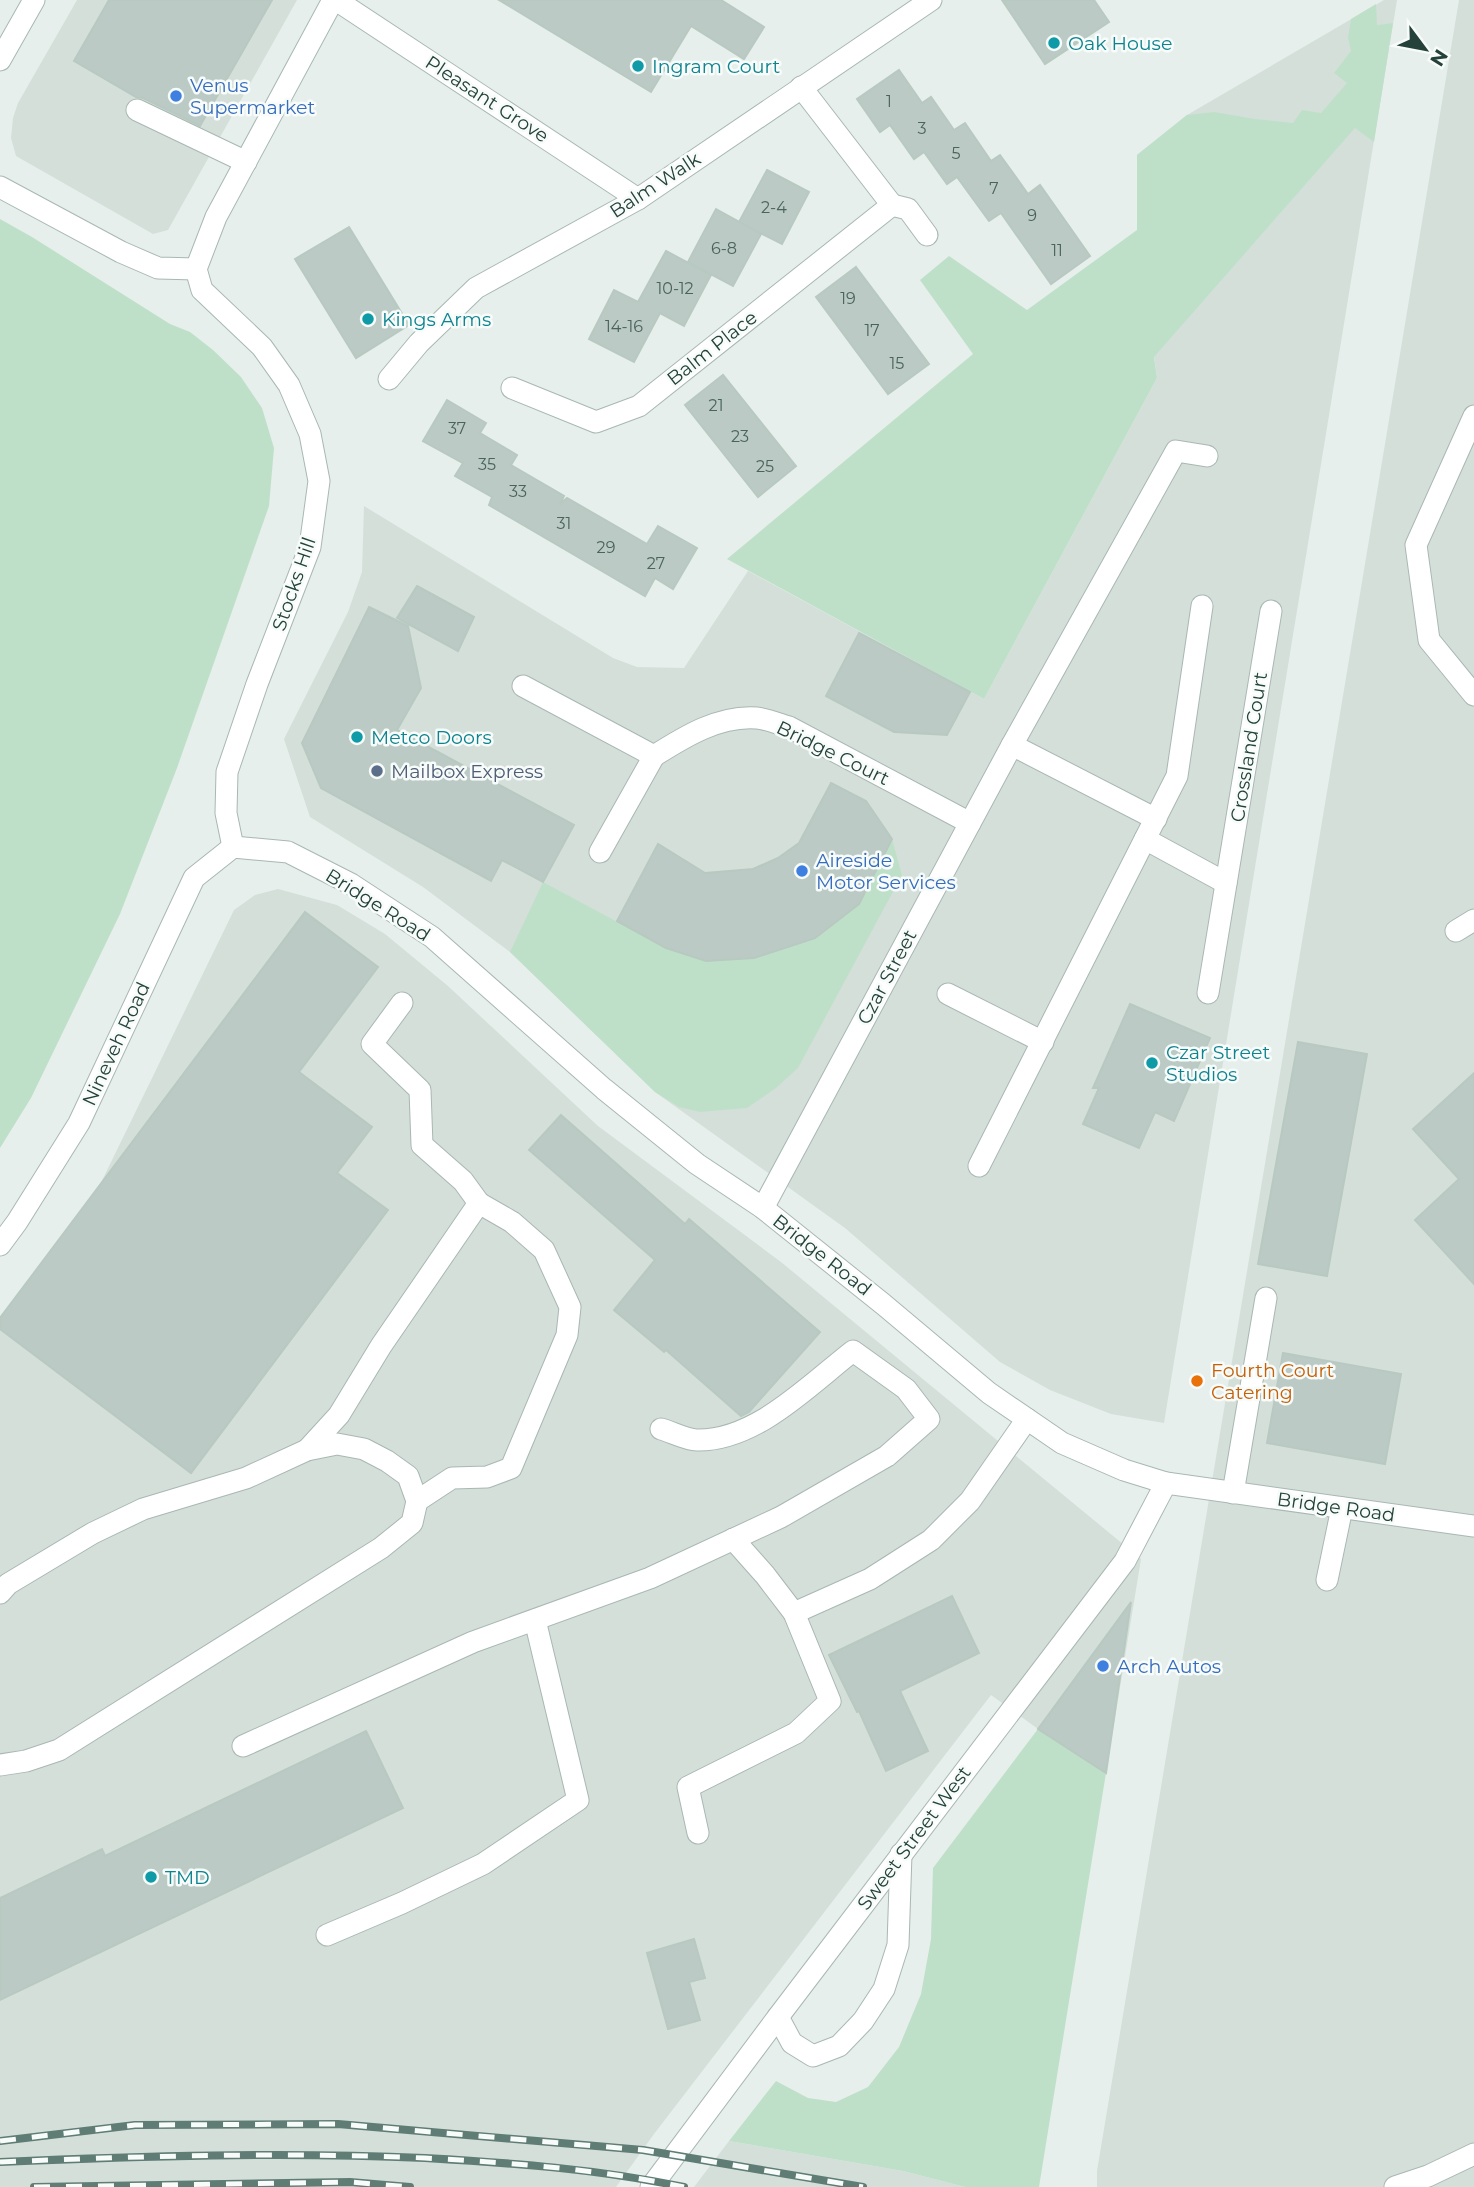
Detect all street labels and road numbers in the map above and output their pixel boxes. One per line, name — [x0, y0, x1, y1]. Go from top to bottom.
street label: Pleasant Grove — [421, 51, 553, 147]
street label: Balm Walk — [605, 147, 705, 223]
street label: Balm Place — [662, 306, 762, 390]
street label: Stocks Hill — [267, 534, 321, 634]
street label: Crossland Court — [1226, 670, 1272, 824]
street label: Bridge Court — [773, 716, 893, 790]
street label: Bridge Road — [321, 864, 435, 946]
street label: Czar Street — [852, 925, 922, 1028]
street label: Nineveh Road — [77, 979, 155, 1109]
street label: Bridge Road — [768, 1209, 876, 1301]
street label: Bridge Road — [1276, 1487, 1396, 1527]
street label: Sweet Street West — [852, 1761, 976, 1915]

